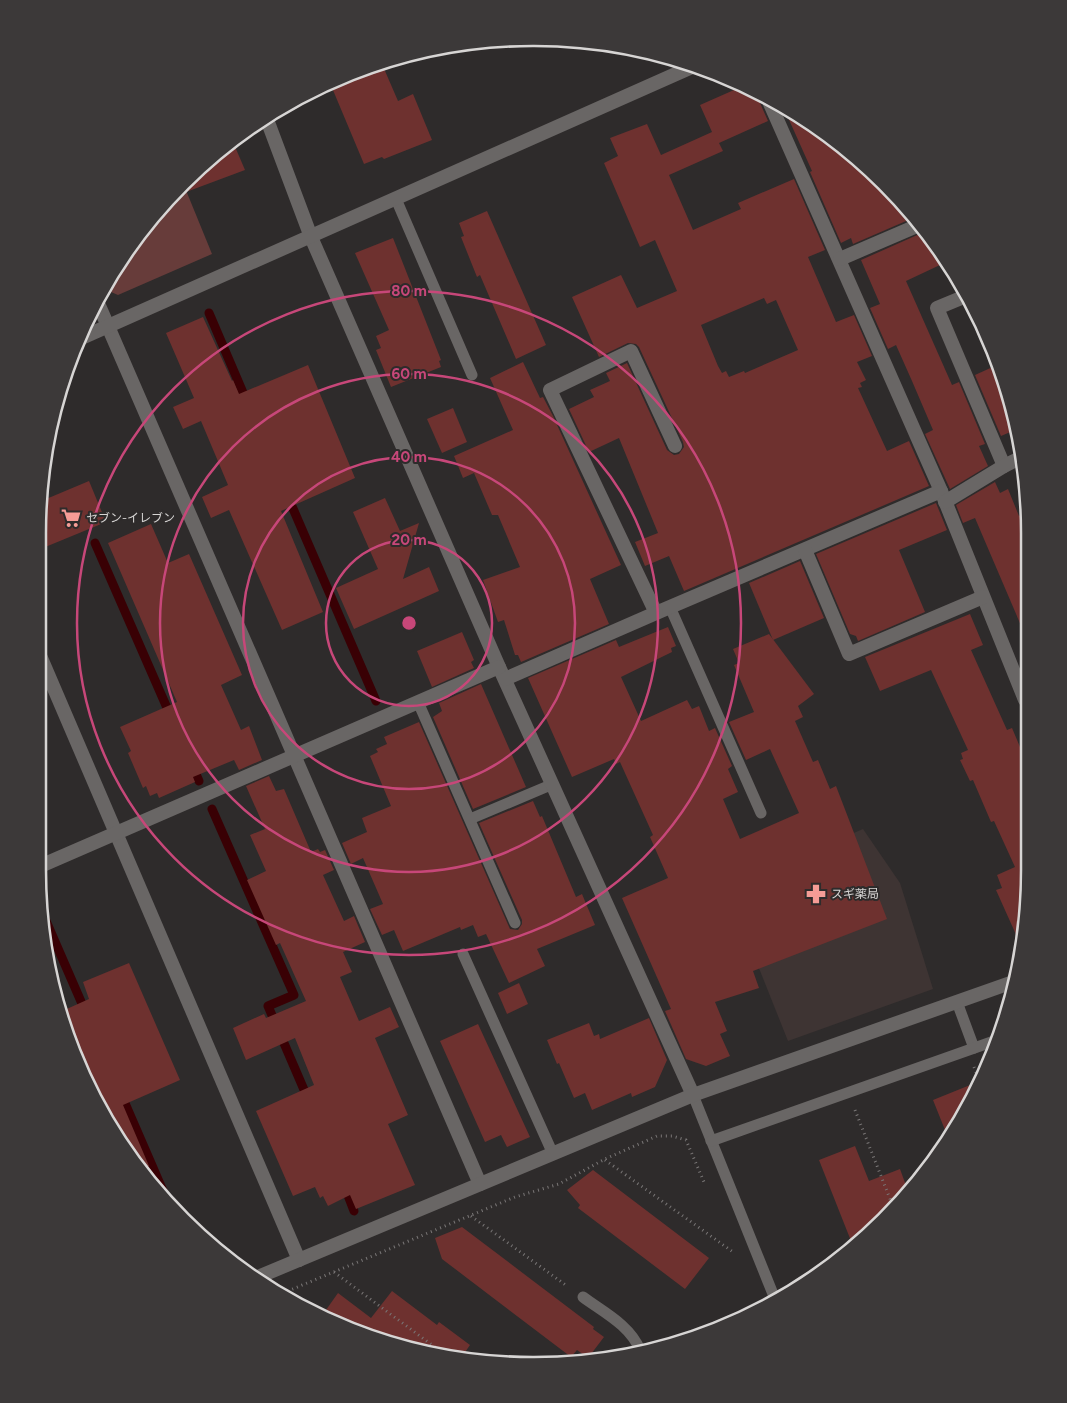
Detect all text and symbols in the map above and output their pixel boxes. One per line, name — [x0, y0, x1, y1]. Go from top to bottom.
text: 80 m — [391, 282, 427, 300]
text: 60 m — [391, 365, 427, 383]
text: 40 m — [391, 448, 427, 466]
supermarket icon: セブン-イレブン — [60, 507, 82, 529]
place label: セブン-イレブン — [86, 511, 175, 525]
text: 20 m — [391, 531, 427, 549]
centre of rings — [400, 614, 418, 632]
pharmacy icon: スギ薬局 — [805, 883, 827, 905]
place label: スギ薬局 — [831, 887, 879, 901]

